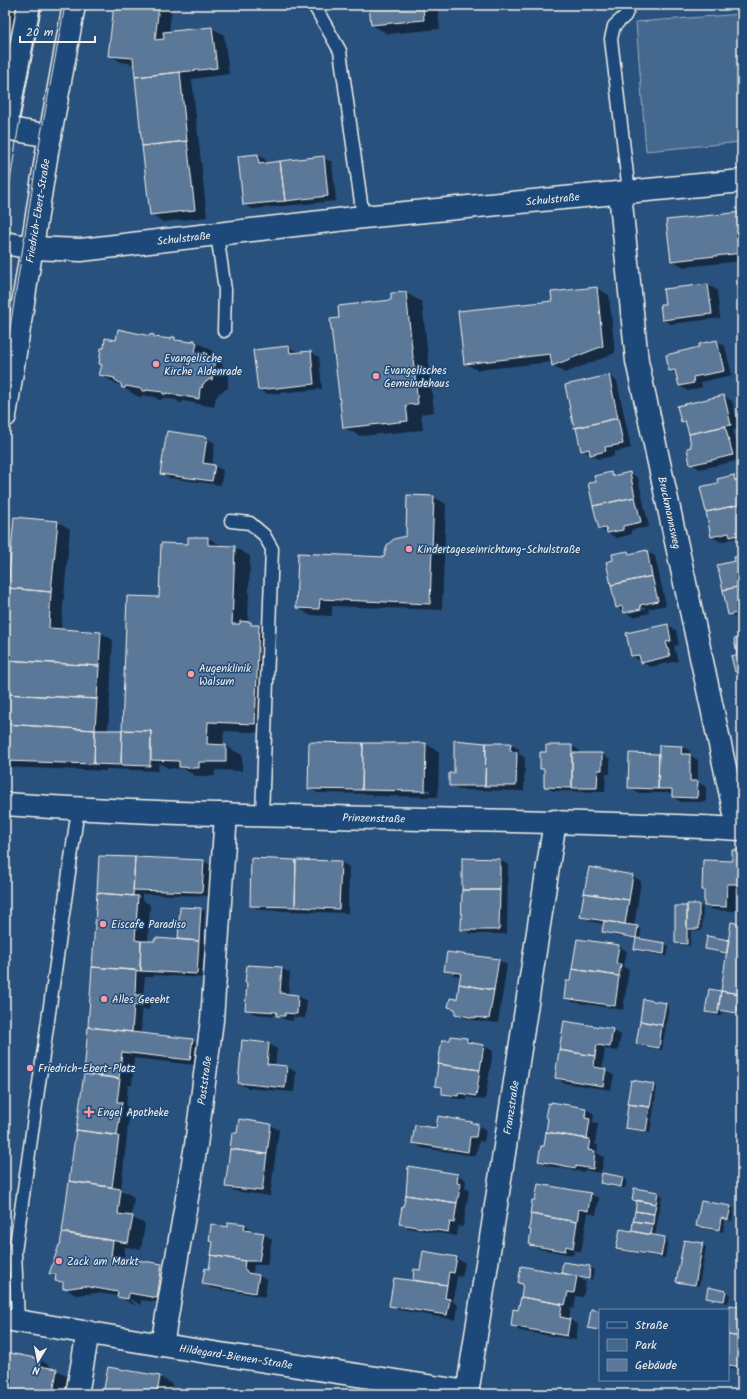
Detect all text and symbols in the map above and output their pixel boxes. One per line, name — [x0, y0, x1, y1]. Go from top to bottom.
scale bar — [20, 18, 95, 44]
text: 20 m — [26, 23, 54, 42]
street label: Friedrich-Ebert-Straße — [22, 157, 56, 264]
street label: Schulstraße — [525, 188, 581, 211]
street label: Schulstraße — [156, 227, 212, 251]
place label: Evangelische Kirche Aldenrade — [164, 350, 242, 381]
marker: Evangelische Kirche Aldenrade — [151, 359, 161, 369]
place label: Evangelisches Gemeindehaus — [384, 362, 450, 393]
marker: Evangelisches Gemeindehaus — [371, 371, 381, 381]
street label: Bruckmannsweg — [652, 475, 685, 551]
place label: Kindertageseinrichtung-Schulstraße — [417, 541, 580, 559]
marker: Kindertageseinrichtung-Schulstraße — [404, 544, 414, 554]
place label: Augenklinik Walsum — [199, 660, 252, 691]
marker: Augenklinik Walsum — [186, 669, 196, 679]
street label: Prinzenstraße — [342, 809, 405, 829]
place label: Eiscafe Paradiso — [111, 916, 186, 934]
marker: Eiscafe Paradiso — [98, 919, 108, 929]
place label: Alles Geeeht — [112, 991, 171, 1009]
marker: Alles Geeeht — [99, 994, 109, 1004]
street label: Poststraße — [193, 1055, 217, 1106]
place label: Friedrich-Ebert-Platz — [38, 1060, 136, 1078]
marker: Friedrich-Ebert-Platz — [25, 1063, 35, 1073]
street label: Franzstraße — [499, 1079, 525, 1136]
place label: Engel Apotheke — [97, 1104, 169, 1122]
marker: Engel Apotheke — [84, 1107, 94, 1117]
place label: Zack am Markt — [67, 1253, 139, 1271]
marker: Zack am Markt — [54, 1256, 64, 1266]
legend — [599, 1309, 729, 1381]
text: Straße — [635, 1316, 669, 1335]
text: Park — [635, 1336, 657, 1355]
street label: Hildegard-Bienen-Straße — [178, 1340, 294, 1375]
north arrow — [18, 1341, 58, 1381]
text: Gebäude — [635, 1356, 677, 1375]
text: N — [31, 1360, 41, 1379]

